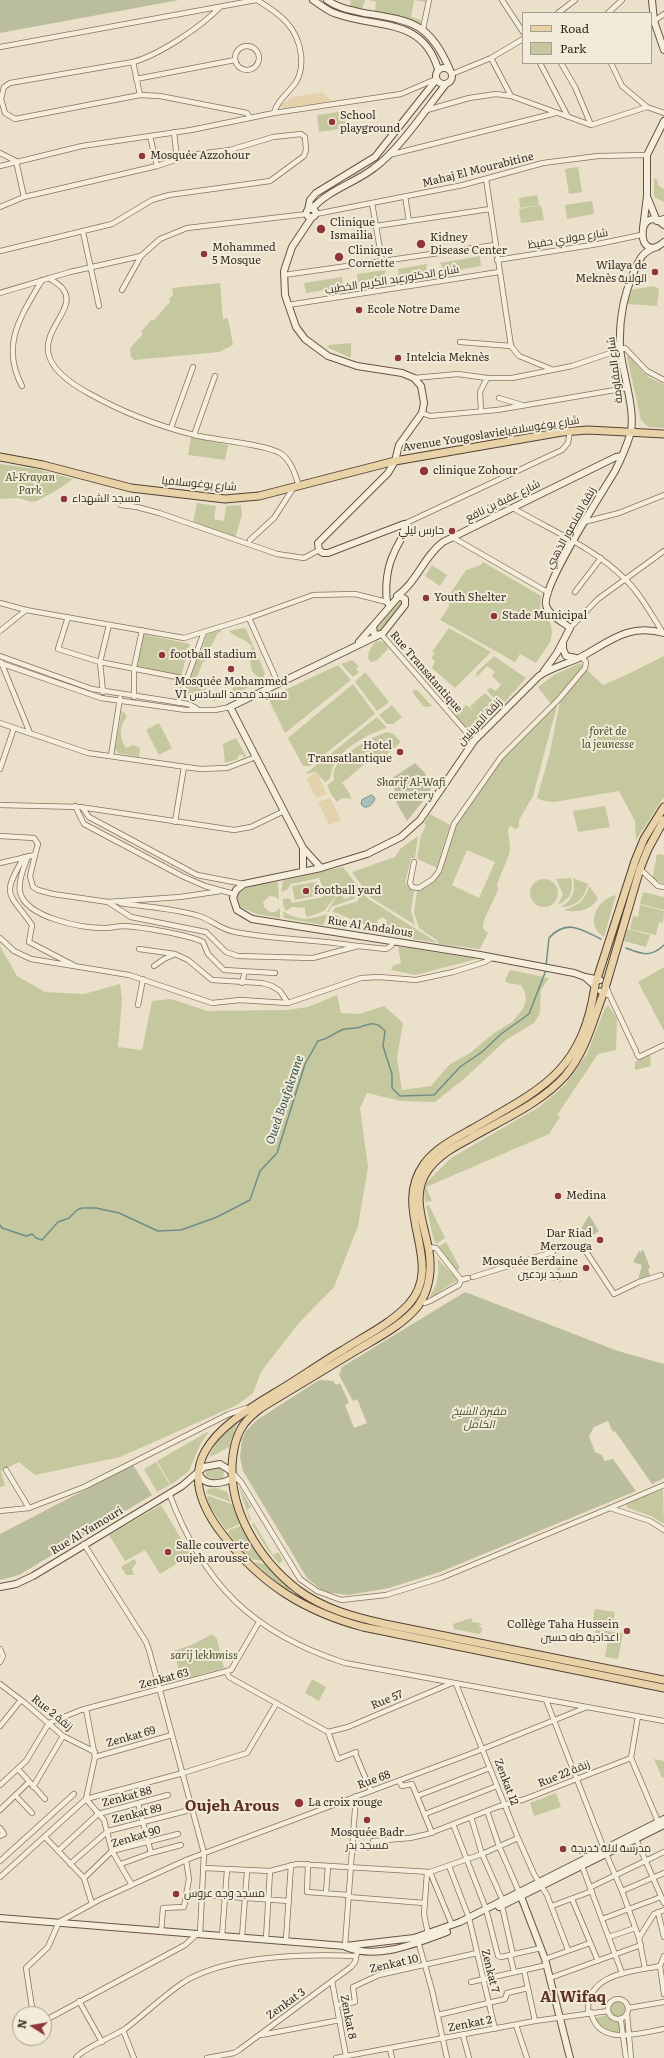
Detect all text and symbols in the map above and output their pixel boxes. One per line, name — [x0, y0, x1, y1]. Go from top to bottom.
legend — [522, 12, 652, 64]
text: Road — [560, 19, 589, 37]
text: Park — [560, 39, 586, 57]
place label: School playground — [340, 109, 400, 135]
marker: School playground — [327, 117, 337, 127]
place label: Mosquée Azzohour — [150, 149, 250, 163]
street label: Mahaj El Mourabitine — [421, 150, 535, 190]
marker: Mosquée Azzohour — [137, 151, 147, 161]
place label: Clinique Ismailia — [330, 216, 375, 242]
marker: Clinique Ismailia — [315, 223, 327, 235]
street label: شارع مولاي حفيظ — [527, 226, 609, 252]
place label: Kidney Disease Center — [430, 231, 507, 257]
marker: Kidney Disease Center — [415, 238, 427, 250]
place label: Mohammed 5 Mosque — [212, 241, 276, 267]
place label: Clinique Cornette — [348, 244, 395, 270]
marker: Mohammed 5 Mosque — [199, 249, 209, 259]
marker: Clinique Cornette — [333, 251, 345, 263]
place label: Wilaya de Meknès الولاية — [575, 259, 647, 285]
street label: شارع الدكتورعبد الكريم الخطيب — [324, 263, 460, 297]
marker: Wilaya de Meknès الولاية — [650, 267, 660, 277]
place label: Ecole Notre Dame — [367, 303, 460, 317]
marker: Ecole Notre Dame — [354, 305, 364, 315]
street label: شارع المقاومة — [604, 336, 626, 404]
place label: Intelcia Meknès — [406, 351, 489, 365]
marker: Intelcia Meknès — [393, 353, 403, 363]
street label: Avenue Yougoslavieشارع يوغوسلافيا — [402, 414, 580, 454]
place label: clinique Zohour — [433, 464, 517, 478]
marker: clinique Zohour — [418, 465, 430, 477]
park label: Al-Krayan Park — [5, 471, 55, 497]
street label: شارع يوغوسلافيا — [161, 474, 237, 494]
street label: شارع عقبة بن نافع — [463, 477, 543, 525]
street label: زنقة المنصور الذهبي — [543, 485, 599, 571]
place label: مسجد الشهداء — [72, 492, 141, 506]
marker: مسجد الشهداء — [59, 494, 69, 504]
place label: حارس ليلي — [398, 524, 444, 538]
marker: حارس ليلي — [447, 526, 457, 536]
place label: Youth Shelter — [434, 591, 506, 605]
marker: Youth Shelter — [421, 593, 431, 603]
place label: Stade Municipal — [502, 609, 587, 623]
marker: Stade Municipal — [489, 611, 499, 621]
street label: Rue Transatantique — [387, 629, 465, 715]
place label: football stadium — [170, 648, 257, 662]
marker: football stadium — [157, 650, 167, 660]
marker: Mosquée Mohammed VI مسجد محمد السادس — [226, 664, 236, 674]
place label: Mosquée Mohammed VI مسجد محمد السادس — [175, 675, 287, 701]
street label: زنقة المرينيين — [455, 696, 505, 748]
park label: forêt de la jeunesse — [582, 725, 634, 751]
place label: Hotel Transatlantique — [307, 739, 392, 765]
marker: Hotel Transatlantique — [395, 747, 405, 757]
park label: Sharif Al-Wafi cemetery — [376, 776, 446, 802]
place label: football yard — [314, 884, 381, 898]
marker: football yard — [301, 886, 311, 896]
street label: Rue Al Andalous — [327, 914, 413, 940]
water label: Oued Boufakrane — [263, 1054, 307, 1146]
place label: Medina — [566, 1189, 606, 1203]
marker: Medina — [553, 1191, 563, 1201]
place label: Dar Riad Merzouga — [540, 1227, 592, 1253]
marker: Dar Riad Merzouga — [595, 1235, 605, 1245]
place label: Mosquée Berdaine مسجد بردعين — [482, 1255, 578, 1281]
marker: Mosquée Berdaine مسجد بردعين — [581, 1263, 591, 1273]
park label: مقبرة الشيخ الكامل — [452, 1405, 506, 1431]
street label: Rue Al Yamouri — [49, 1504, 125, 1558]
place label: Salle couverte oujeh arousse — [176, 1539, 249, 1565]
marker: Salle couverte oujeh arousse — [163, 1547, 173, 1557]
place label: Collège Taha Hussein اعدادية طه حسين — [507, 1618, 619, 1644]
marker: Collège Taha Hussein اعدادية طه حسين — [622, 1626, 632, 1636]
park label: sarij lekhmiss — [170, 1649, 238, 1663]
street label: Zenkat 63 — [138, 1666, 190, 1692]
street label: Rue 57 — [369, 1688, 405, 1712]
street label: Rue 2 زنقة — [29, 1692, 75, 1734]
street label: Zenkat 69 — [105, 1724, 157, 1750]
street label: Zenkat 12 — [491, 1757, 521, 1807]
street label: Rue 22 زنقة — [536, 1758, 592, 1790]
street label: Rue 68 — [356, 1768, 392, 1792]
street label: Zenkat 88 — [101, 1784, 153, 1810]
place label: La croix rouge — [308, 1796, 382, 1810]
marker: La croix rouge — [293, 1797, 305, 1809]
district label: Oujeh Arous — [185, 1798, 279, 1816]
street label: Zenkat 89 — [111, 1801, 163, 1827]
marker: Mosquée Badr مسجد بدر — [362, 1815, 372, 1825]
street label: Zenkat 90 — [110, 1823, 162, 1851]
place label: Mosquée Badr مسجد بدر — [330, 1826, 404, 1852]
place label: مدرسة لالة خديجة — [571, 1842, 651, 1856]
marker: مدرسة لالة خديجة — [558, 1844, 568, 1854]
place label: مسجد وجه عروس — [184, 1887, 265, 1901]
marker: مسجد وجه عروس — [171, 1889, 181, 1899]
street label: Zenkat 7 — [478, 1948, 502, 1994]
street label: Zenkat 10 — [368, 1952, 420, 1976]
street label: Zenkat 3 — [264, 1985, 308, 2023]
district label: Al Wifaq — [540, 1989, 606, 2007]
street label: Zenkat 8 — [337, 1994, 359, 2040]
north arrow — [12, 2006, 52, 2046]
street label: Zenkat 2 — [447, 2013, 493, 2035]
text: N — [12, 2018, 30, 2030]

